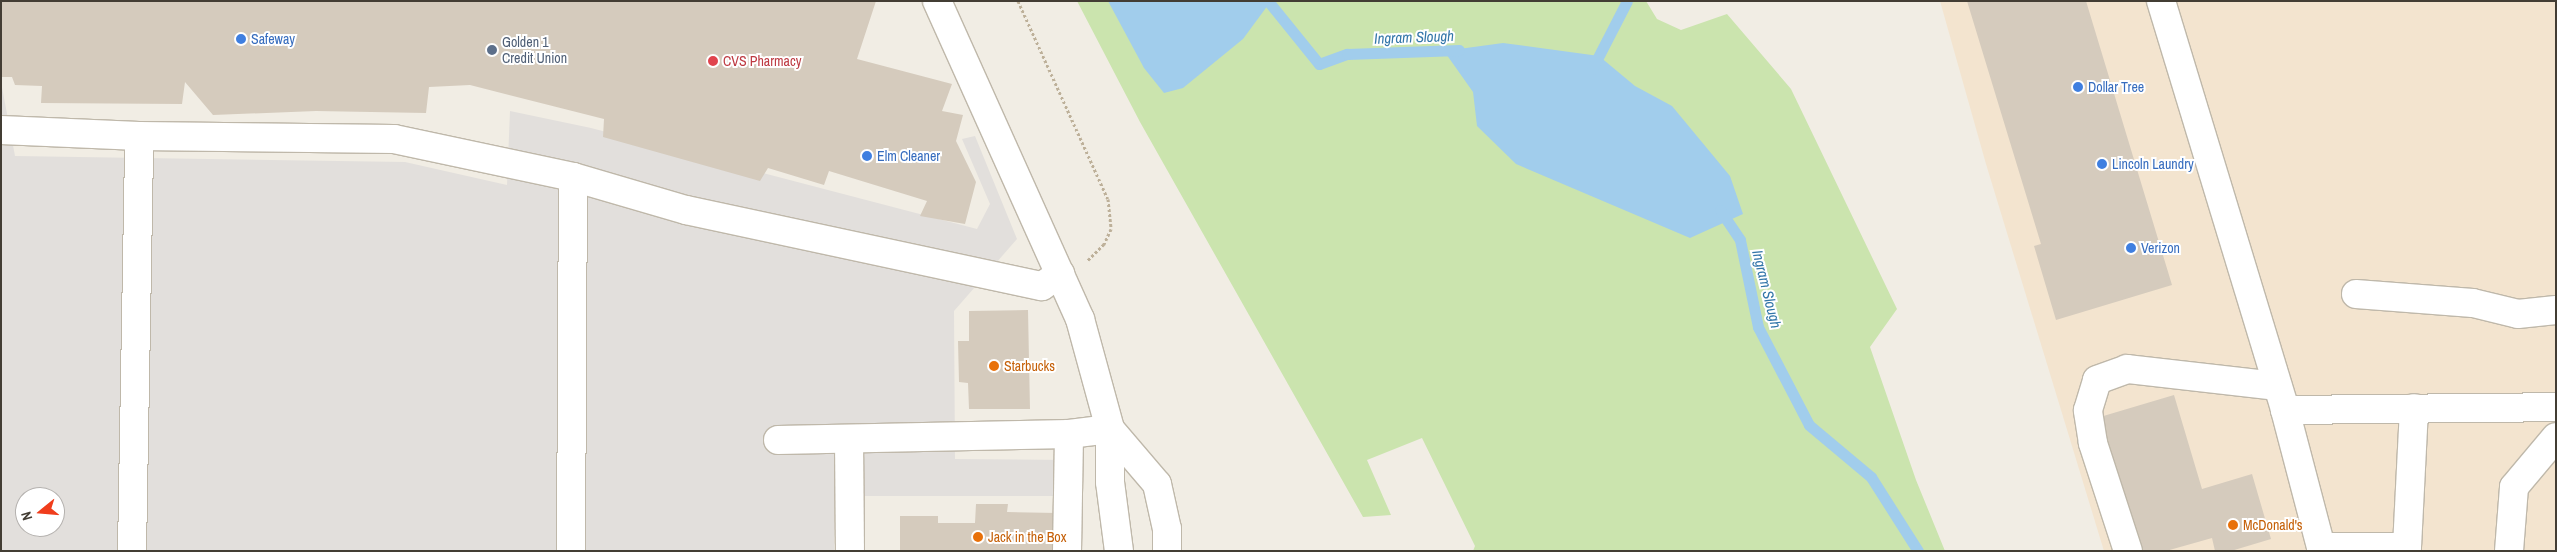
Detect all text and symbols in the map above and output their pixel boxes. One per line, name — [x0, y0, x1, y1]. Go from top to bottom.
water label: Ingram Slough — [1374, 27, 1454, 47]
place label: Safeway — [251, 31, 295, 47]
marker: Safeway — [235, 33, 247, 45]
place label: Golden 1 Credit Union — [502, 34, 567, 66]
marker: Golden 1 Credit Union — [486, 44, 498, 56]
place label: CVS Pharmacy — [723, 53, 801, 69]
marker: CVS Pharmacy — [707, 55, 719, 67]
place label: Dollar Tree — [2088, 79, 2144, 95]
marker: Dollar Tree — [2072, 81, 2084, 93]
place label: Elm Cleaner — [877, 148, 940, 164]
marker: Elm Cleaner — [861, 150, 873, 162]
place label: Lincoln Laundry — [2112, 156, 2194, 172]
marker: Lincoln Laundry — [2096, 158, 2108, 170]
place label: Verizon — [2141, 240, 2180, 256]
marker: Verizon — [2125, 242, 2137, 254]
water label: Ingram Slough — [1749, 248, 1785, 330]
place label: Starbucks — [1004, 358, 1055, 374]
marker: Starbucks — [988, 360, 1000, 372]
north arrow — [15, 487, 65, 537]
text: N — [17, 510, 36, 523]
place label: McDonald's — [2243, 517, 2303, 533]
marker: McDonald's — [2227, 519, 2239, 531]
place label: Jack in the Box — [988, 529, 1066, 545]
marker: Jack in the Box — [972, 531, 984, 543]

